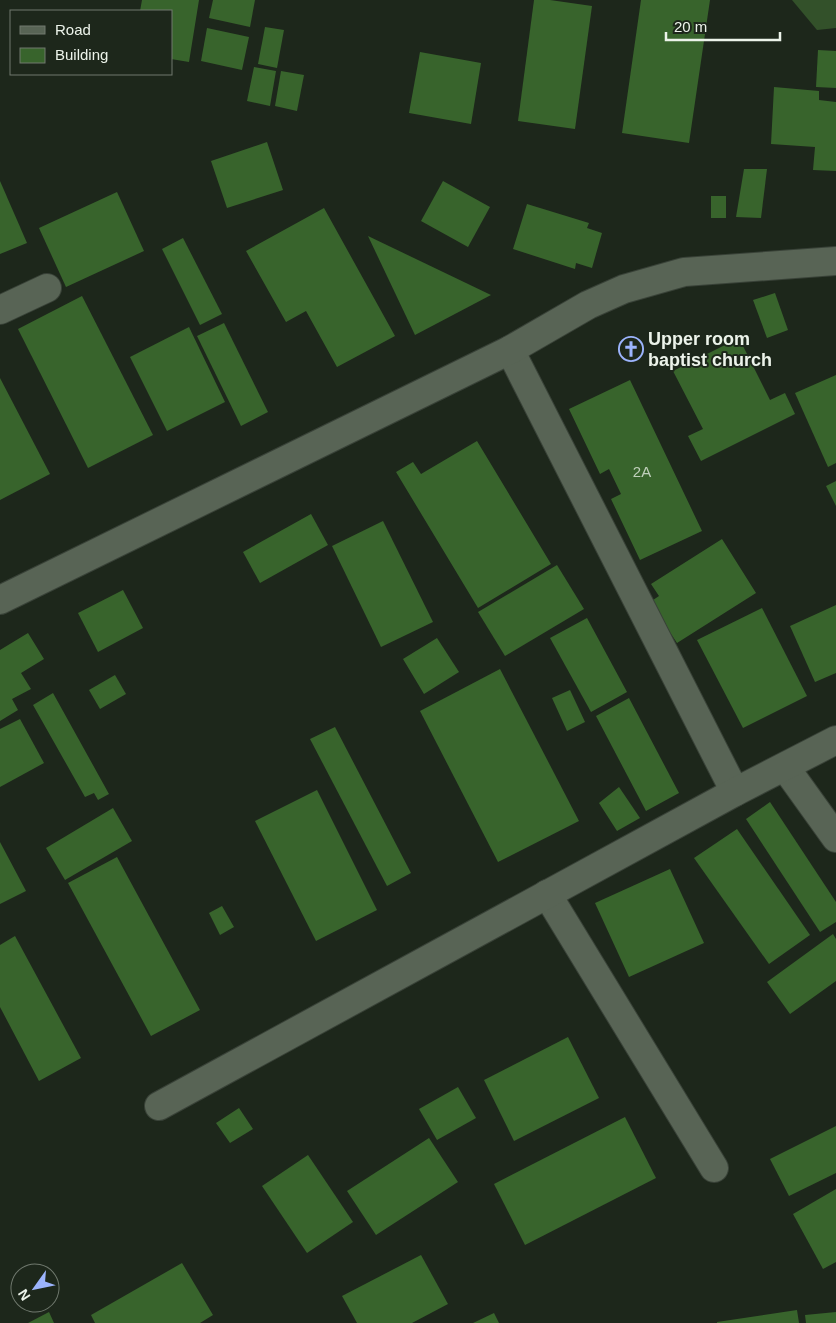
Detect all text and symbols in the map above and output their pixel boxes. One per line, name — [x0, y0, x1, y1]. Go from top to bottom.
legend — [10, 10, 172, 75]
scale bar — [666, 10, 780, 42]
text: 20 m — [674, 18, 707, 35]
text: Road — [55, 21, 91, 38]
text: Building — [55, 46, 108, 63]
place label: Upper room baptist church — [648, 329, 772, 370]
church icon: Upper room baptist church — [618, 336, 644, 362]
house number: 2A — [633, 463, 651, 480]
north arrow — [10, 1263, 60, 1313]
text: N — [15, 1286, 34, 1304]

